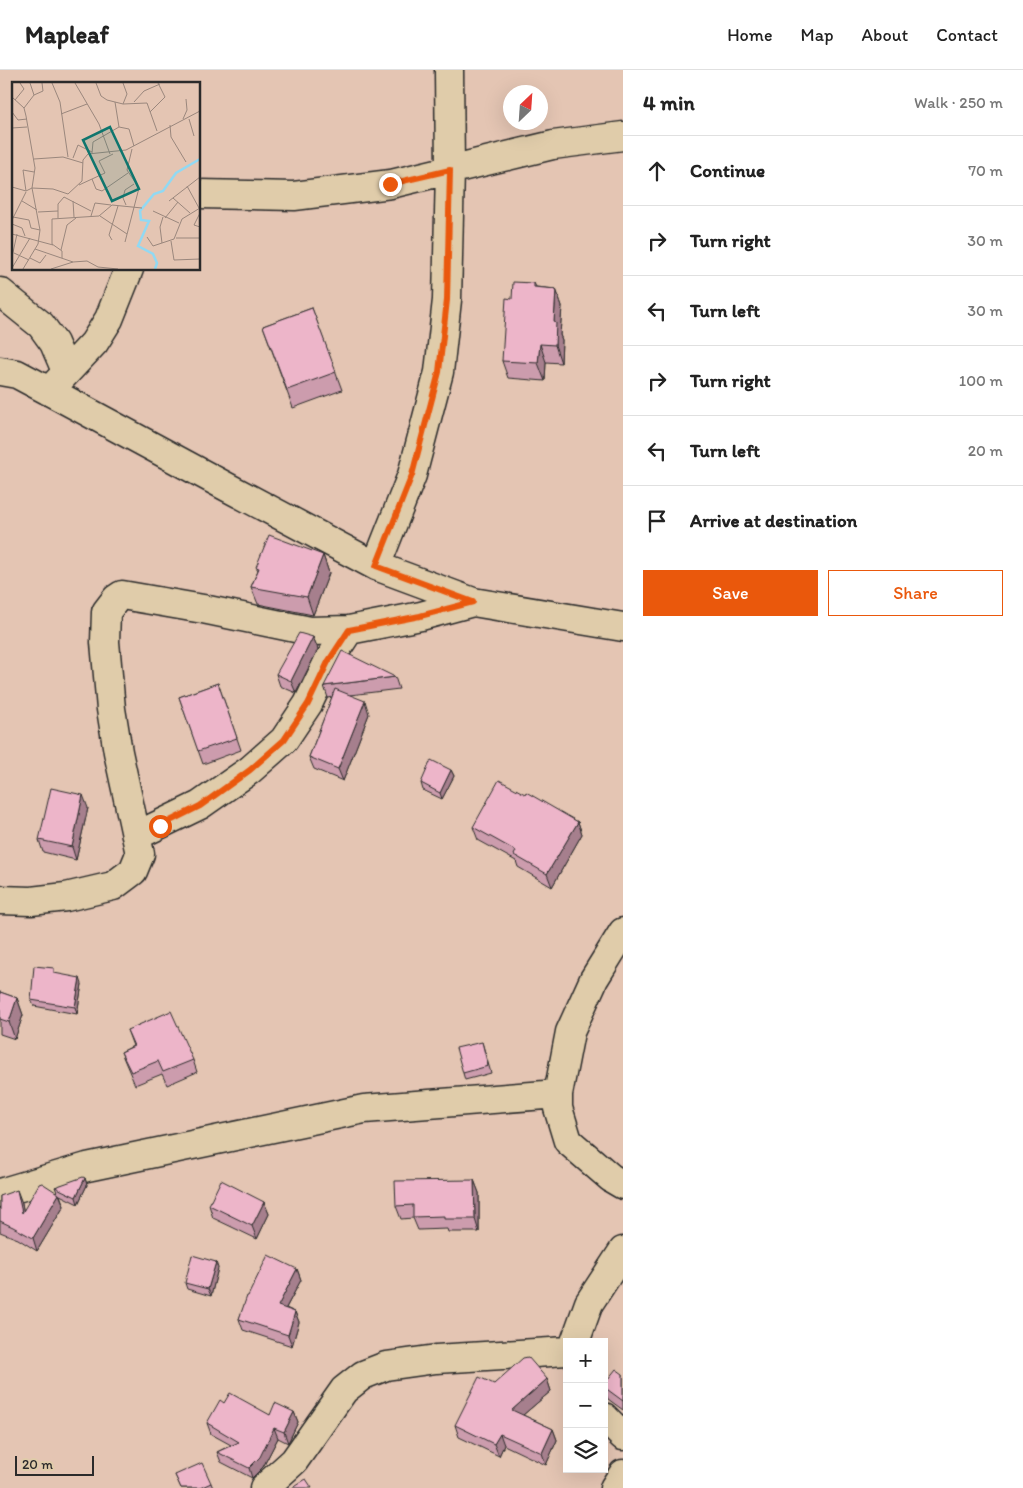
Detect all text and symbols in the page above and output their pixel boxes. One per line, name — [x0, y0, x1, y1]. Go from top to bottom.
text: Mapleaf — [25, 20, 109, 49]
text: Home — [727, 24, 773, 46]
text: Map — [801, 24, 834, 46]
text: About — [862, 24, 908, 46]
text: Contact — [936, 24, 998, 46]
inset map — [12, 82, 200, 270]
north arrow — [503, 85, 548, 130]
text: 4 min — [643, 90, 695, 115]
text: Walk · 250 m — [914, 93, 1003, 112]
icon: ahead — [643, 157, 671, 185]
text: Continue — [690, 159, 765, 182]
text: 70 m — [968, 161, 1003, 180]
route end — [379, 173, 402, 196]
icon: right — [643, 227, 671, 255]
text: Turn right — [690, 229, 771, 252]
text: 30 m — [967, 231, 1003, 250]
icon: left — [643, 297, 671, 325]
text: Turn left — [690, 299, 760, 322]
text: 30 m — [967, 301, 1003, 320]
icon: right — [643, 367, 671, 395]
text: Turn right — [690, 369, 771, 392]
text: 100 m — [959, 371, 1003, 390]
icon: left — [643, 437, 671, 465]
text: Turn left — [690, 439, 760, 462]
text: 20 m — [968, 441, 1003, 460]
icon: arrive — [643, 507, 671, 535]
text: Arrive at destination — [690, 509, 857, 532]
button: Save — [643, 570, 818, 616]
button: Share — [828, 570, 1003, 616]
route start — [149, 815, 172, 838]
map controls — [563, 1338, 608, 1473]
button: + — [563, 1338, 608, 1383]
button: − — [563, 1383, 608, 1428]
button: layers — [563, 1428, 608, 1473]
scale bar — [15, 1453, 94, 1476]
text: 20 m — [22, 1456, 53, 1473]

